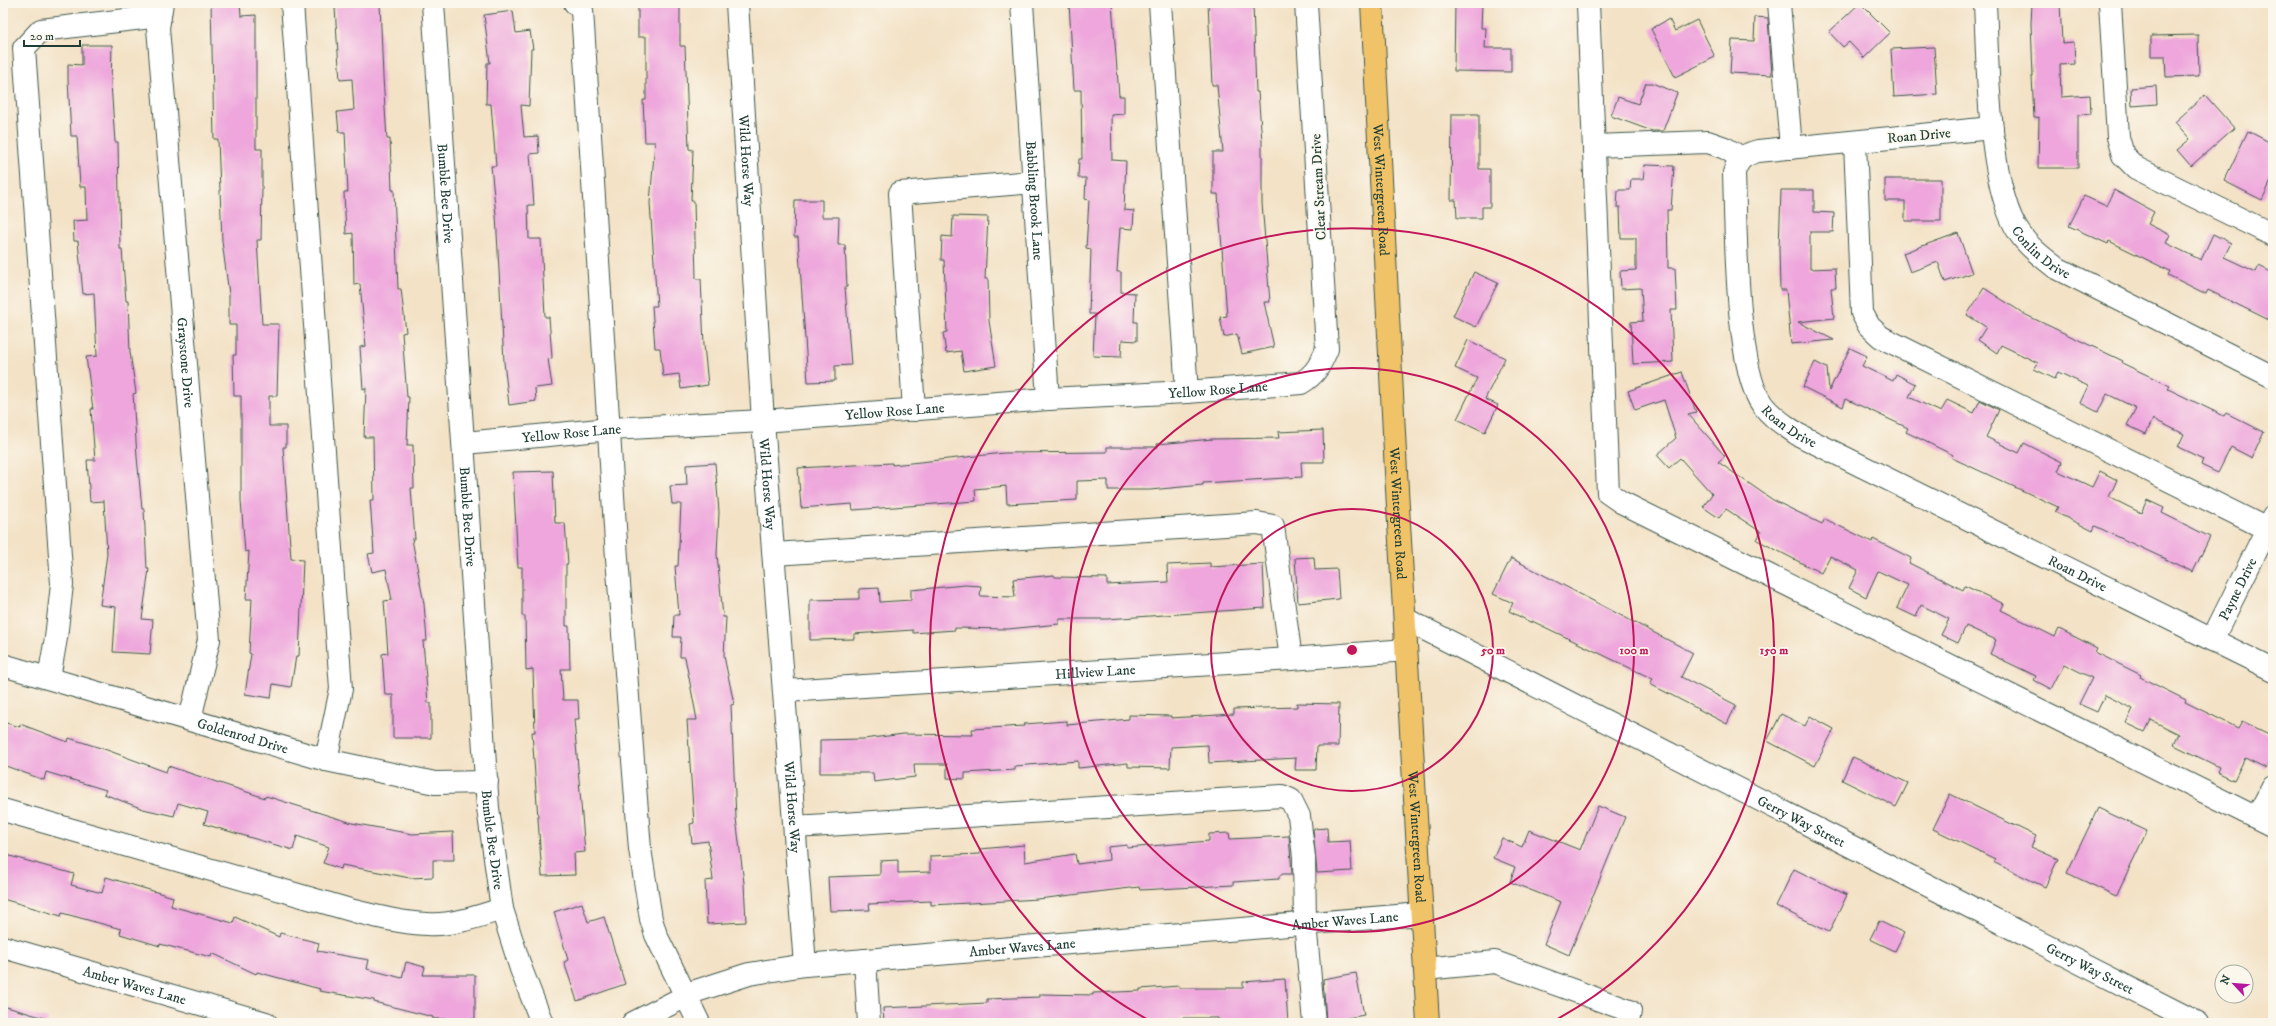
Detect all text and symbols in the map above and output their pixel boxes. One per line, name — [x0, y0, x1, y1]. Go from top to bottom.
scale bar — [24, 22, 80, 48]
text: 20 m — [30, 29, 54, 44]
street label: Wild Horse Way — [734, 113, 758, 208]
street label: West Wintergreen Road — [1368, 122, 1393, 256]
street label: Roan Drive — [1887, 124, 1952, 148]
street label: Clear Stream Drive — [1307, 133, 1331, 241]
street label: Babbling Brook Lane — [1021, 140, 1047, 261]
street label: Bumble Bee Drive — [433, 143, 457, 244]
street label: Conlin Drive — [2007, 223, 2073, 283]
street label: Graystone Drive — [172, 317, 198, 409]
street label: Yellow Rose Lane — [1168, 378, 1269, 403]
street label: Yellow Rose Lane — [844, 399, 945, 425]
street label: Roan Drive — [1757, 402, 1820, 452]
street label: Yellow Rose Lane — [521, 420, 622, 447]
street label: Wild Horse Way — [754, 436, 779, 531]
street label: West Wintergreen Road — [1385, 446, 1410, 580]
street label: Bumble Bee Drive — [455, 466, 480, 568]
street label: Roan Drive — [2045, 552, 2110, 596]
street label: Payne Drive — [2215, 555, 2261, 624]
centre of rings — [1345, 643, 1359, 657]
text: 50 m — [1480, 643, 1505, 658]
text: 100 m — [1620, 643, 1648, 658]
text: 150 m — [1760, 643, 1788, 658]
street label: Hillview Lane — [1055, 661, 1136, 684]
street label: Goldenrod Drive — [195, 715, 290, 758]
street label: Wild Horse Way — [779, 759, 804, 854]
street label: West Wintergreen Road — [1403, 769, 1429, 903]
street label: Bumble Bee Drive — [477, 789, 507, 891]
street label: Gerry Way Street — [1754, 792, 1849, 852]
street label: Amber Waves Lane — [1291, 908, 1399, 935]
street label: Amber Waves Lane — [968, 935, 1076, 961]
street label: Gerry Way Street — [2043, 939, 2137, 999]
street label: Amber Waves Lane — [81, 963, 188, 1009]
north arrow — [2214, 964, 2254, 1004]
text: N — [2218, 973, 2234, 987]

